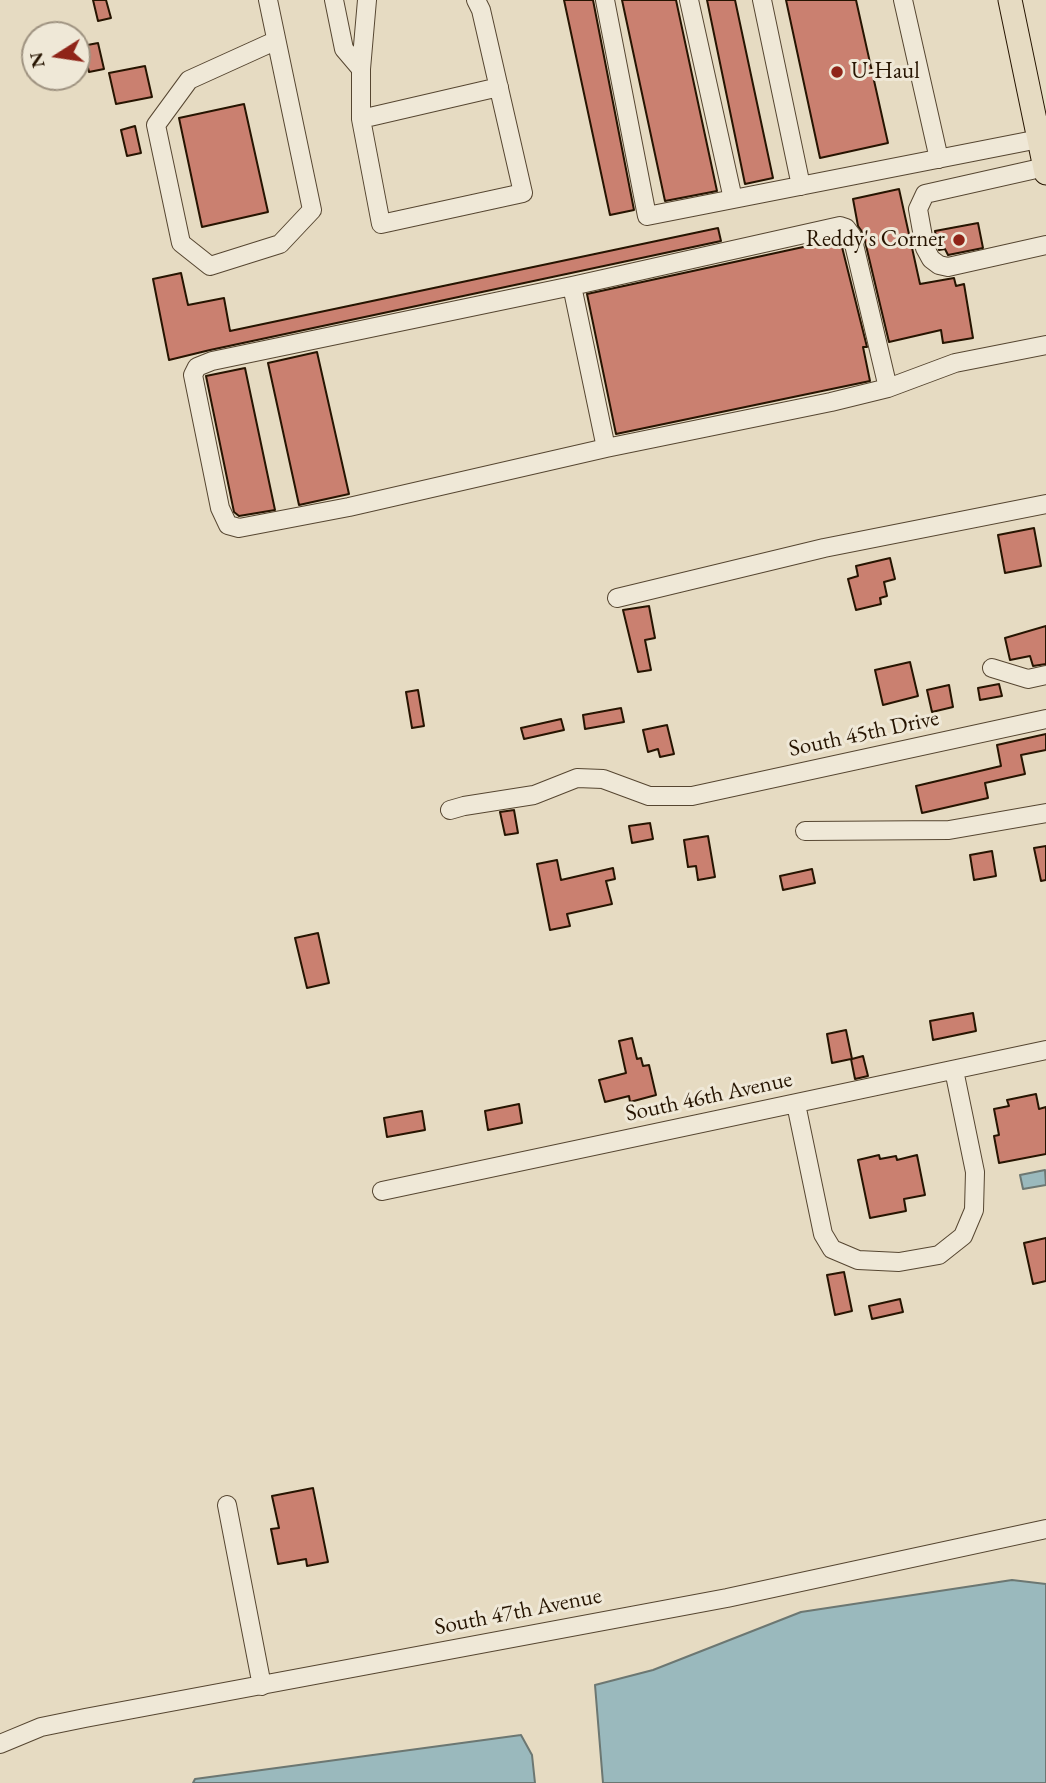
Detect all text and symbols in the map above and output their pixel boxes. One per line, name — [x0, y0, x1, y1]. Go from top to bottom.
north arrow — [21, 21, 91, 91]
text: N — [23, 50, 51, 70]
place label: U-Haul — [851, 58, 920, 86]
marker: U-Haul — [829, 64, 845, 80]
place label: Reddy's Corner — [806, 226, 945, 254]
marker: Reddy's Corner — [951, 232, 967, 248]
street label: South 45th Drive — [786, 705, 942, 763]
street label: South 46th Avenue — [623, 1066, 795, 1128]
street label: South 47th Avenue — [432, 1582, 604, 1642]

